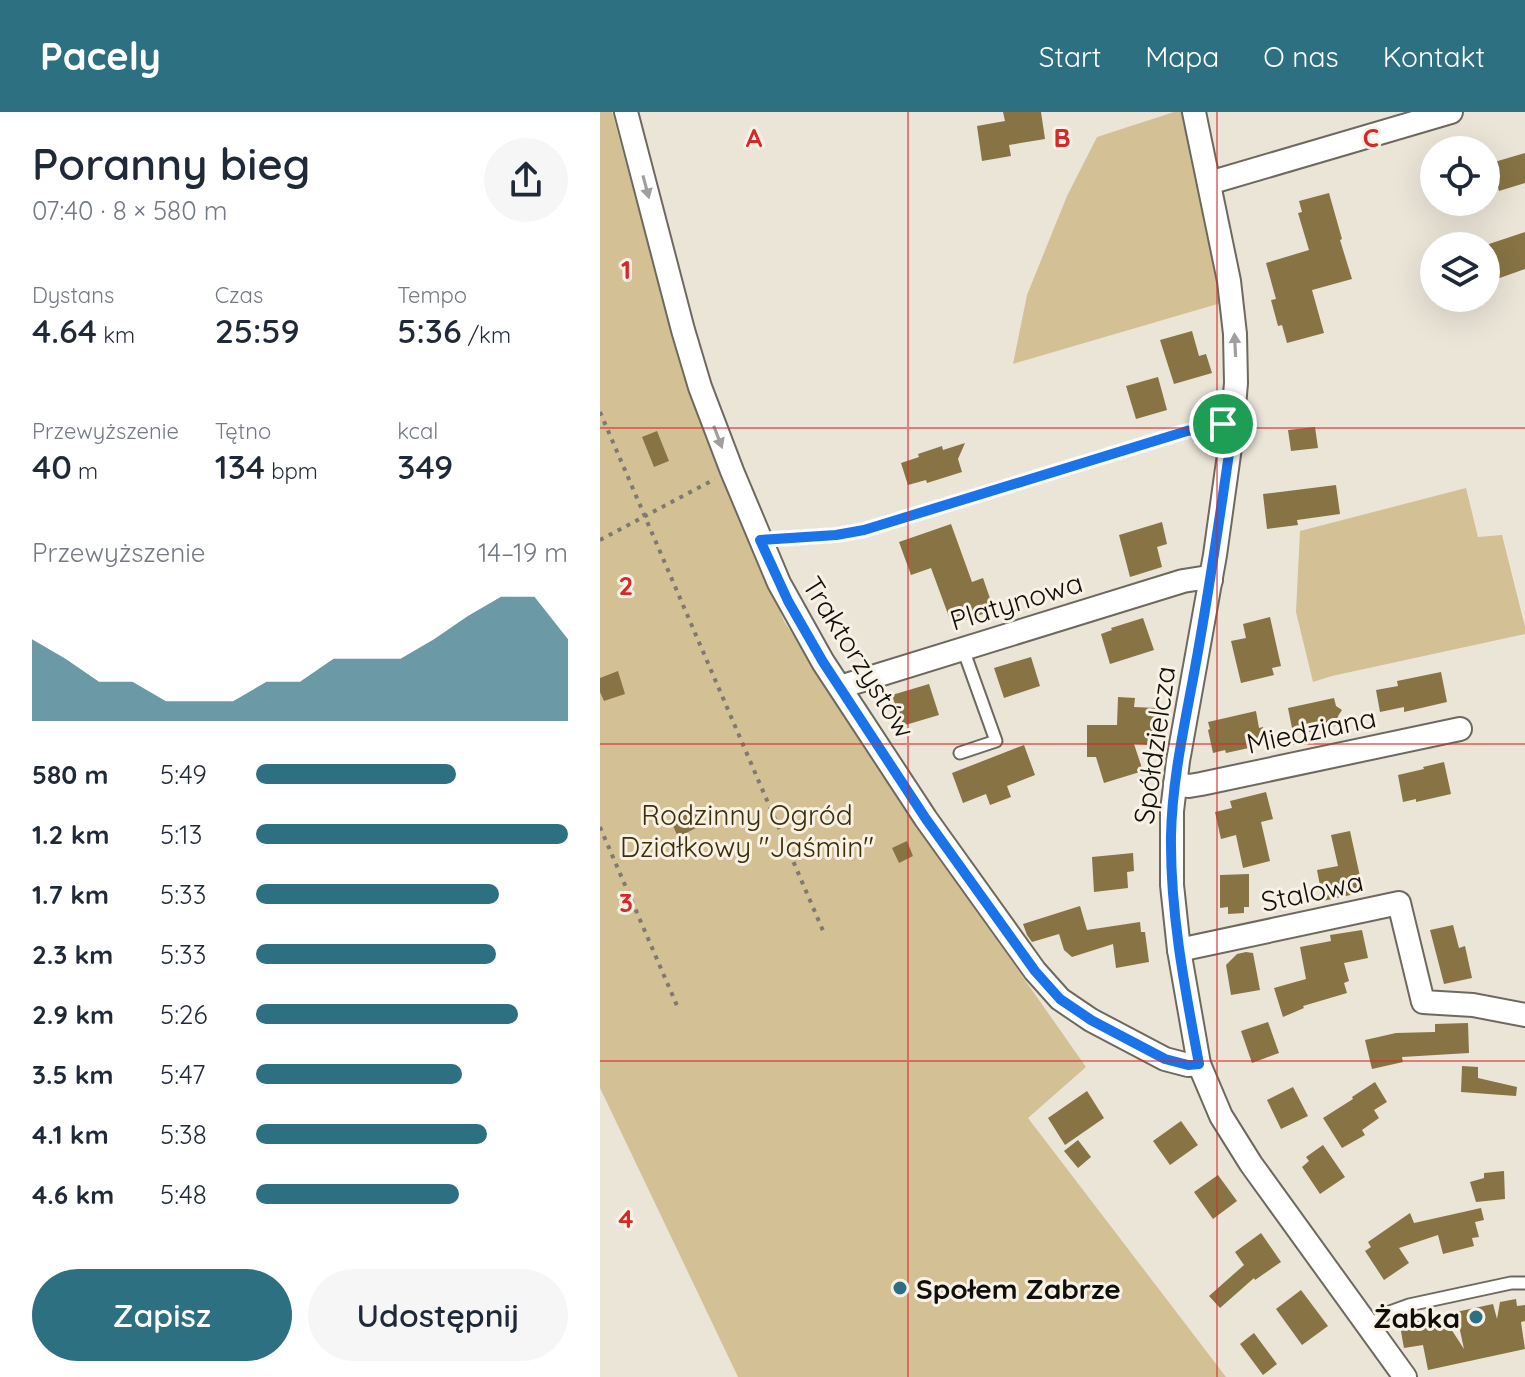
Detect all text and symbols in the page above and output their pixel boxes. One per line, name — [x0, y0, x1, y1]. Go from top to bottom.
text: Pacely — [40, 32, 161, 80]
text: Start — [1039, 39, 1101, 74]
text: Mapa — [1145, 39, 1219, 74]
text: O nas — [1263, 39, 1339, 74]
text: Kontakt — [1383, 39, 1485, 74]
text: A — [746, 121, 763, 154]
text: B — [1053, 121, 1071, 154]
text: C — [1363, 121, 1379, 154]
text: Poranny bieg — [32, 136, 310, 191]
map controls — [1420, 136, 1500, 312]
button: locate — [1420, 136, 1500, 216]
button: share — [484, 138, 568, 222]
one-way arrow — [641, 175, 653, 200]
text: 07:40 · 8 × 580 m — [32, 194, 227, 227]
button: layers — [1420, 232, 1500, 312]
text: 1 — [621, 253, 631, 286]
text: Dystans — [32, 281, 114, 309]
text: Czas — [215, 281, 263, 309]
text: Tempo — [397, 281, 467, 309]
text: 4.64 — [32, 309, 97, 352]
text: 25:59 — [215, 309, 300, 352]
text: 5:36 — [397, 309, 462, 352]
text: km — [97, 321, 135, 349]
text: /km — [462, 321, 511, 349]
one-way arrow — [1228, 332, 1241, 357]
pin — [1189, 390, 1257, 458]
icon: arrive — [1201, 402, 1245, 446]
text: Przewyższenie — [32, 417, 179, 445]
text: Tętno — [215, 417, 271, 445]
text: kcal — [397, 417, 438, 445]
one-way arrow — [712, 425, 725, 449]
text: 40 — [32, 445, 72, 488]
text: 134 — [215, 445, 265, 488]
text: 349 — [397, 445, 453, 488]
text: m — [72, 457, 98, 485]
text: bpm — [265, 457, 318, 485]
text: Przewyższenie — [32, 536, 206, 569]
text: 14–19 m — [478, 536, 568, 569]
street label: Platynowa — [946, 564, 1086, 638]
text: 2 — [619, 569, 633, 602]
street label: Traktorzystów — [795, 570, 923, 744]
street label: Spółdzielcza — [1126, 664, 1182, 826]
street label: Miedziana — [1243, 699, 1379, 761]
text: 580 m — [32, 758, 108, 791]
text: 5:49 — [160, 758, 207, 791]
park label: Rodzinny Ogród Działkowy "Jaśmin" — [620, 797, 874, 864]
text: 1.2 km — [32, 818, 109, 851]
text: 5:13 — [160, 818, 202, 851]
street label: Stalowa — [1258, 863, 1366, 919]
text: 1.7 km — [32, 878, 109, 911]
text: 5:33 — [160, 878, 206, 911]
text: 3 — [619, 886, 633, 919]
text: 2.3 km — [32, 938, 113, 971]
text: 5:33 — [160, 938, 206, 971]
text: 2.9 km — [32, 998, 114, 1031]
text: 5:26 — [160, 998, 207, 1031]
text: 3.5 km — [32, 1058, 113, 1091]
text: 5:47 — [160, 1058, 205, 1091]
text: 4.1 km — [32, 1118, 109, 1151]
text: 5:38 — [160, 1118, 207, 1151]
text: 4.6 km — [32, 1178, 114, 1211]
text: 5:48 — [160, 1178, 207, 1211]
text: 4 — [618, 1202, 634, 1235]
button: Zapisz — [32, 1269, 292, 1361]
button: Udostępnij — [308, 1269, 568, 1361]
place label: Społem Zabrze — [916, 1271, 1121, 1306]
marker: Społem Zabrze — [891, 1279, 909, 1297]
place label: Żabka — [1373, 1300, 1460, 1335]
marker: Żabka — [1467, 1308, 1485, 1326]

